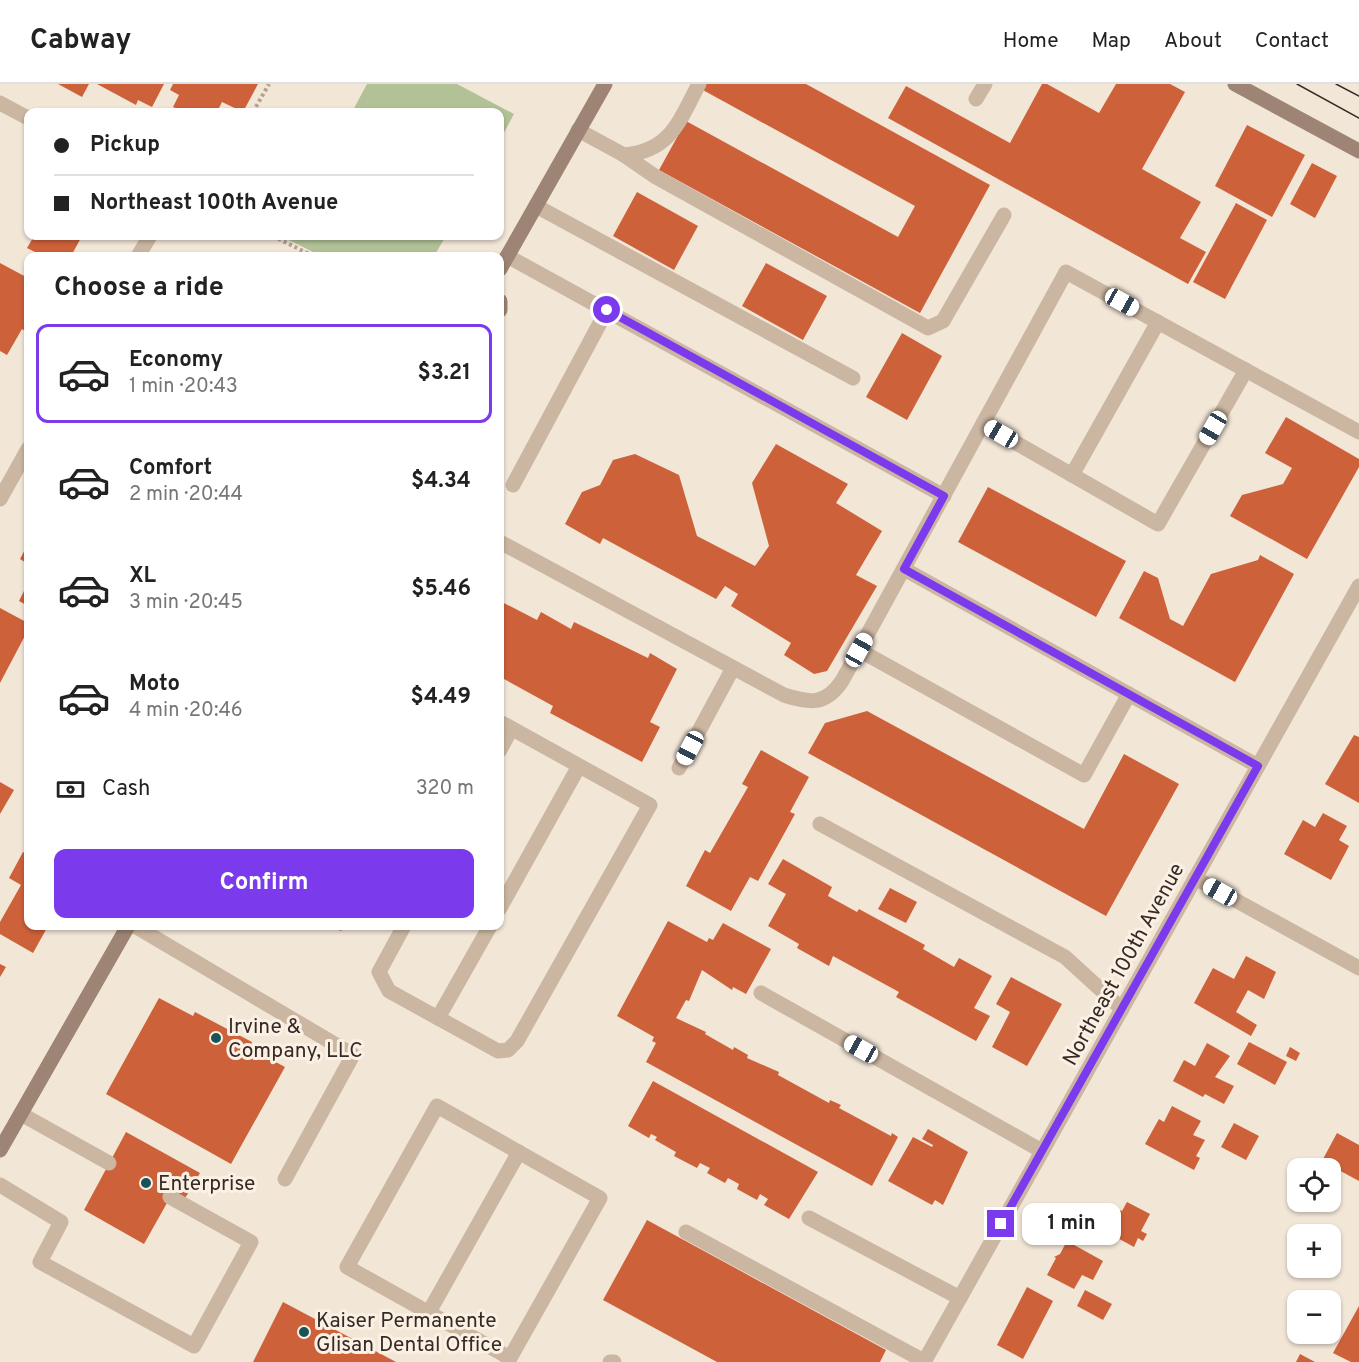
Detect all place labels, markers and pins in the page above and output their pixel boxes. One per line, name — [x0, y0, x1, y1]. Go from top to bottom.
place label: Irvine & Company, LLC — [228, 1014, 363, 1065]
marker: Irvine & Company, LLC — [209, 1031, 223, 1045]
place label: Enterprise — [158, 1171, 255, 1198]
marker: Enterprise — [139, 1176, 153, 1190]
place label: Kaiser Permanente Glisan Dental Office — [316, 1308, 502, 1359]
marker: Kaiser Permanente Glisan Dental Office — [297, 1325, 311, 1339]

